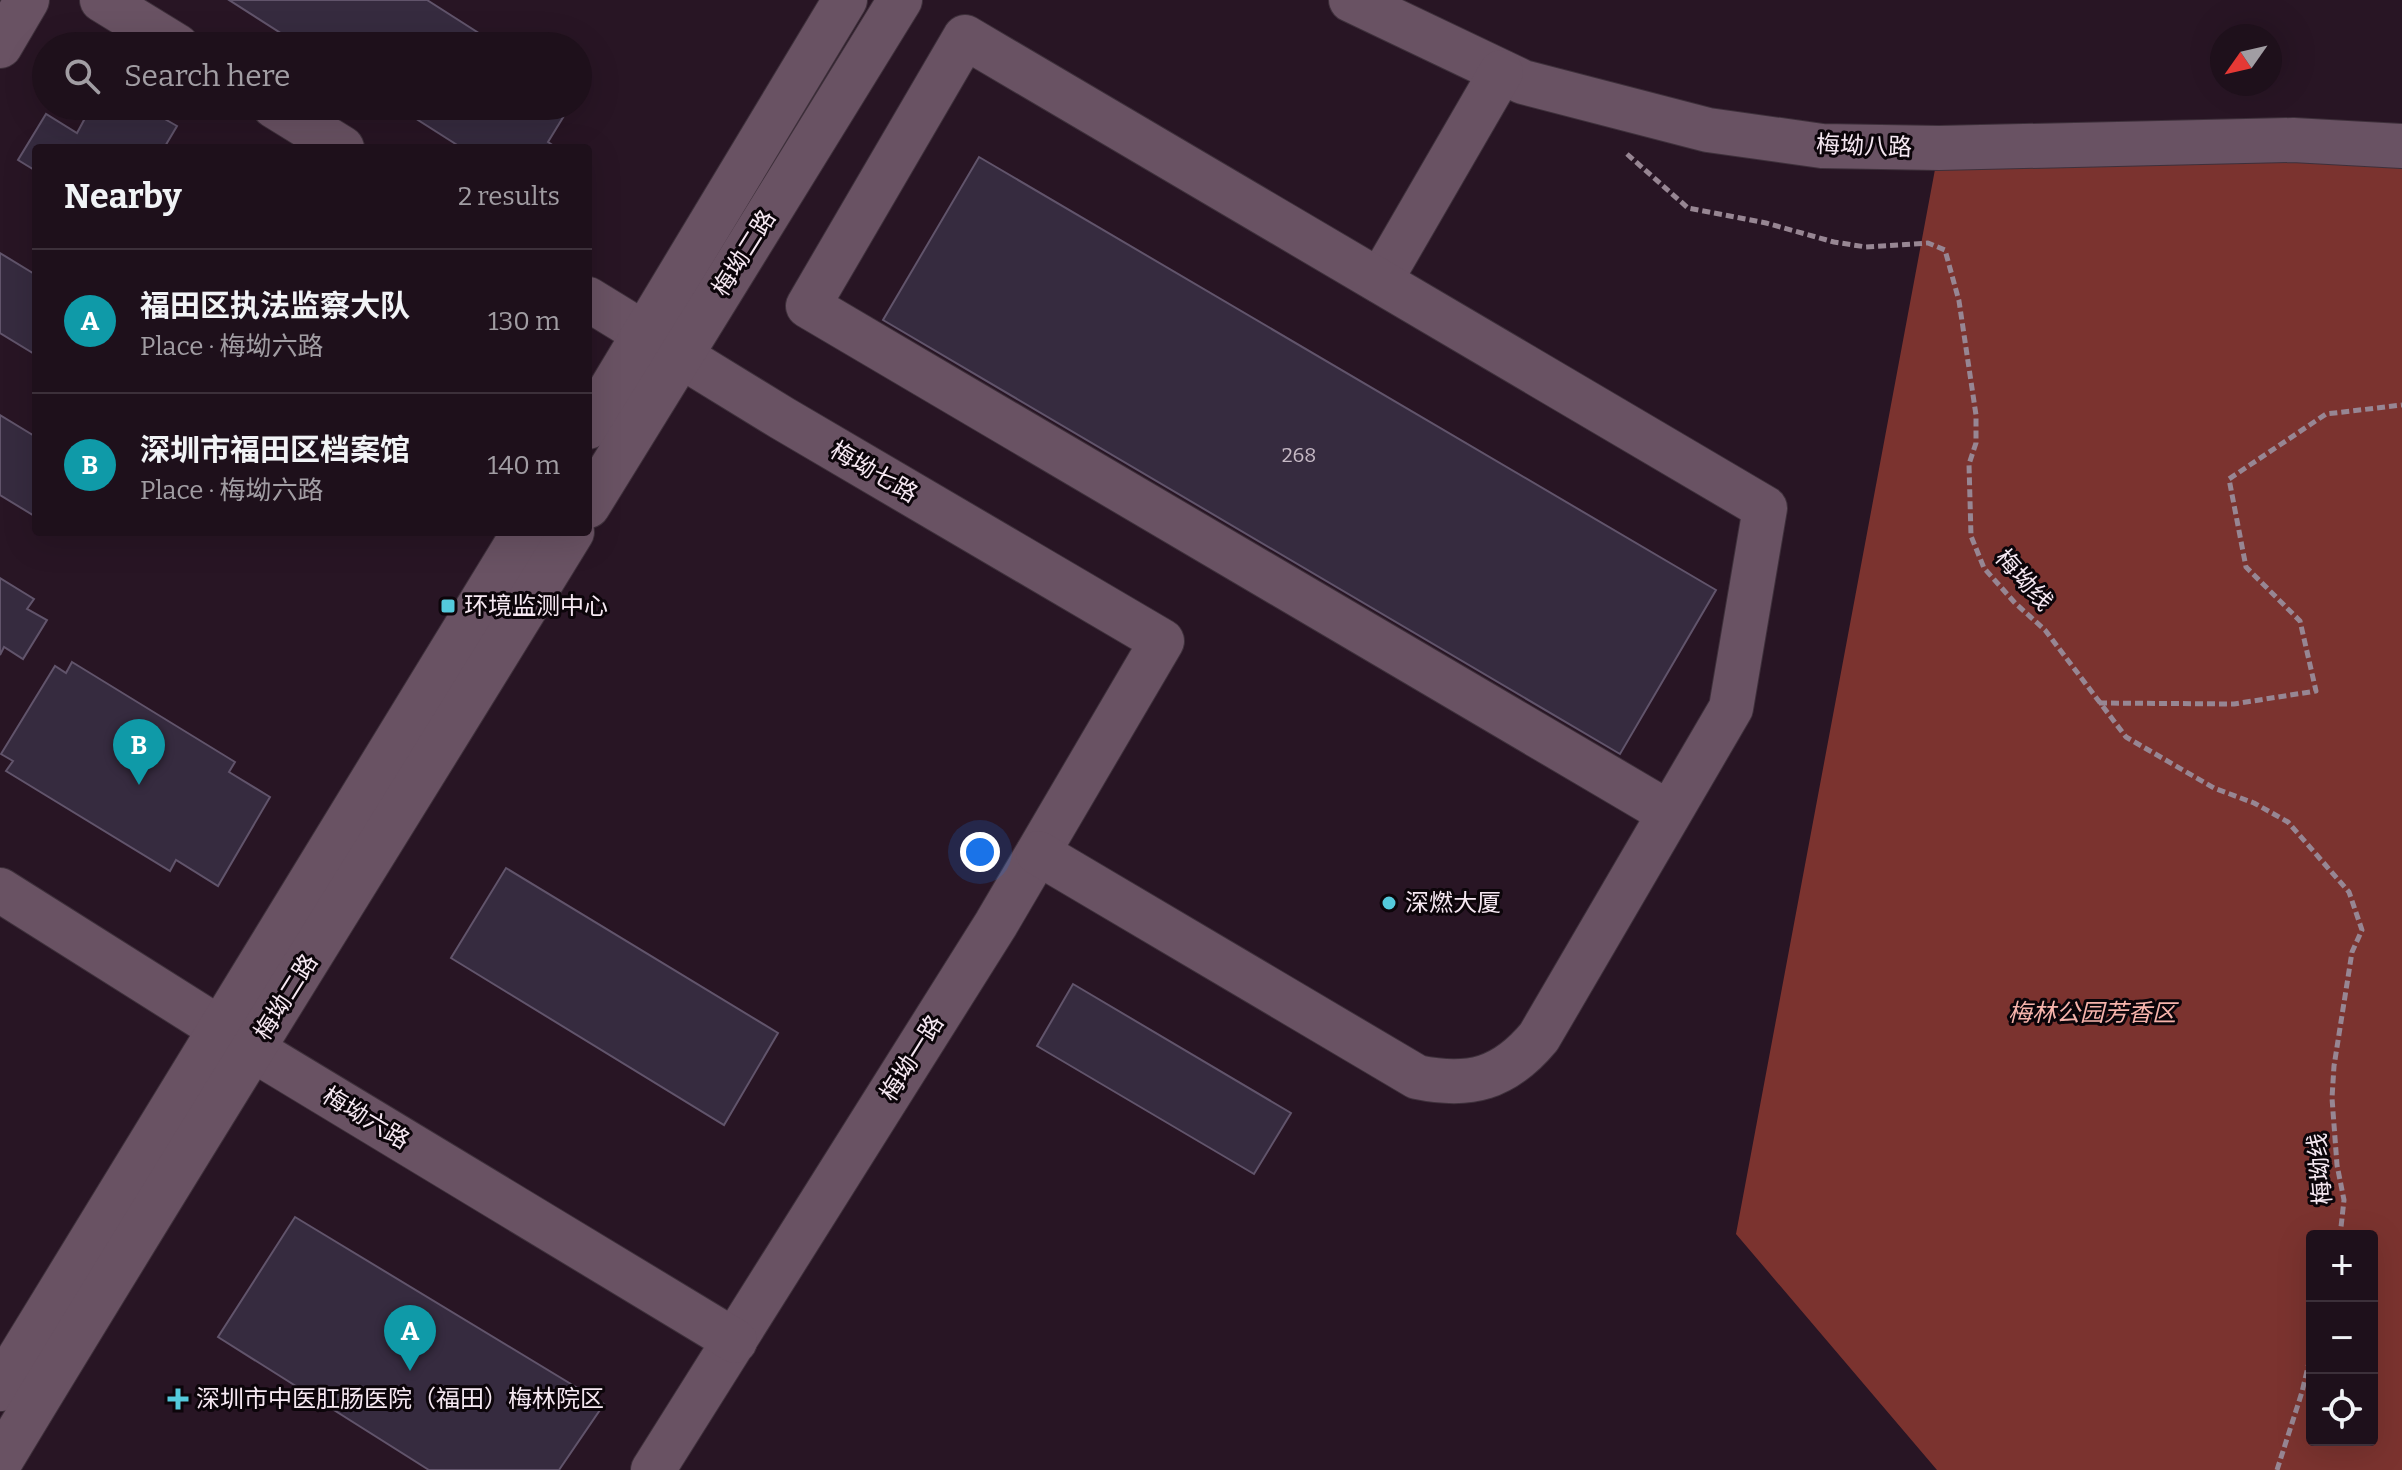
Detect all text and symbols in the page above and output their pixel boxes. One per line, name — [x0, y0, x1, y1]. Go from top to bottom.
north arrow — [2210, 24, 2282, 96]
search box — [32, 32, 592, 120]
icon: search — [60, 54, 104, 98]
text: Search here — [124, 58, 291, 94]
street label: 梅坳八路 — [1816, 130, 1912, 162]
text: Nearby — [64, 176, 182, 217]
text: 2 results — [458, 181, 560, 212]
street label: 梅坳二路 — [707, 205, 781, 301]
text: 福田区执法监察大队 — [140, 288, 410, 324]
text: A — [81, 306, 99, 337]
text: 130 m — [488, 306, 560, 337]
text: Place · 梅坳六路 — [140, 331, 323, 362]
text: 深圳市福田区档案馆 — [140, 432, 410, 468]
street label: 梅坳七路 — [825, 436, 923, 508]
house number: 268 — [1282, 443, 1316, 467]
text: B — [82, 450, 98, 481]
text: 140 m — [488, 450, 560, 481]
text: Place · 梅坳六路 — [140, 475, 323, 506]
street label: 梅坳线 — [1990, 544, 2058, 616]
place label: 环境监测中心 — [464, 592, 608, 620]
marker: 环境监测中心 — [439, 597, 457, 615]
pin: B — [113, 719, 165, 785]
your location — [960, 832, 1000, 872]
place label: 深燃大厦 — [1405, 889, 1501, 917]
marker: 深燃大厦 — [1380, 894, 1398, 912]
street label: 梅坳二路 — [249, 949, 323, 1045]
park label: 梅林公园芳香区 — [2008, 999, 2179, 1027]
street label: 梅坳一路 — [875, 1010, 949, 1106]
street label: 梅坳六路 — [318, 1081, 414, 1155]
street label: 梅坳线 — [2303, 1132, 2337, 1206]
map controls — [2306, 1230, 2378, 1446]
button: + — [2306, 1230, 2378, 1302]
button: − — [2306, 1302, 2378, 1374]
pin: A — [384, 1305, 436, 1371]
button: locate — [2306, 1374, 2378, 1446]
place label: 深圳市中医肛肠医院（福田）梅林院区 — [196, 1385, 604, 1413]
marker: 深圳市中医肛肠医院（福田）梅林院区 — [167, 1388, 189, 1410]

